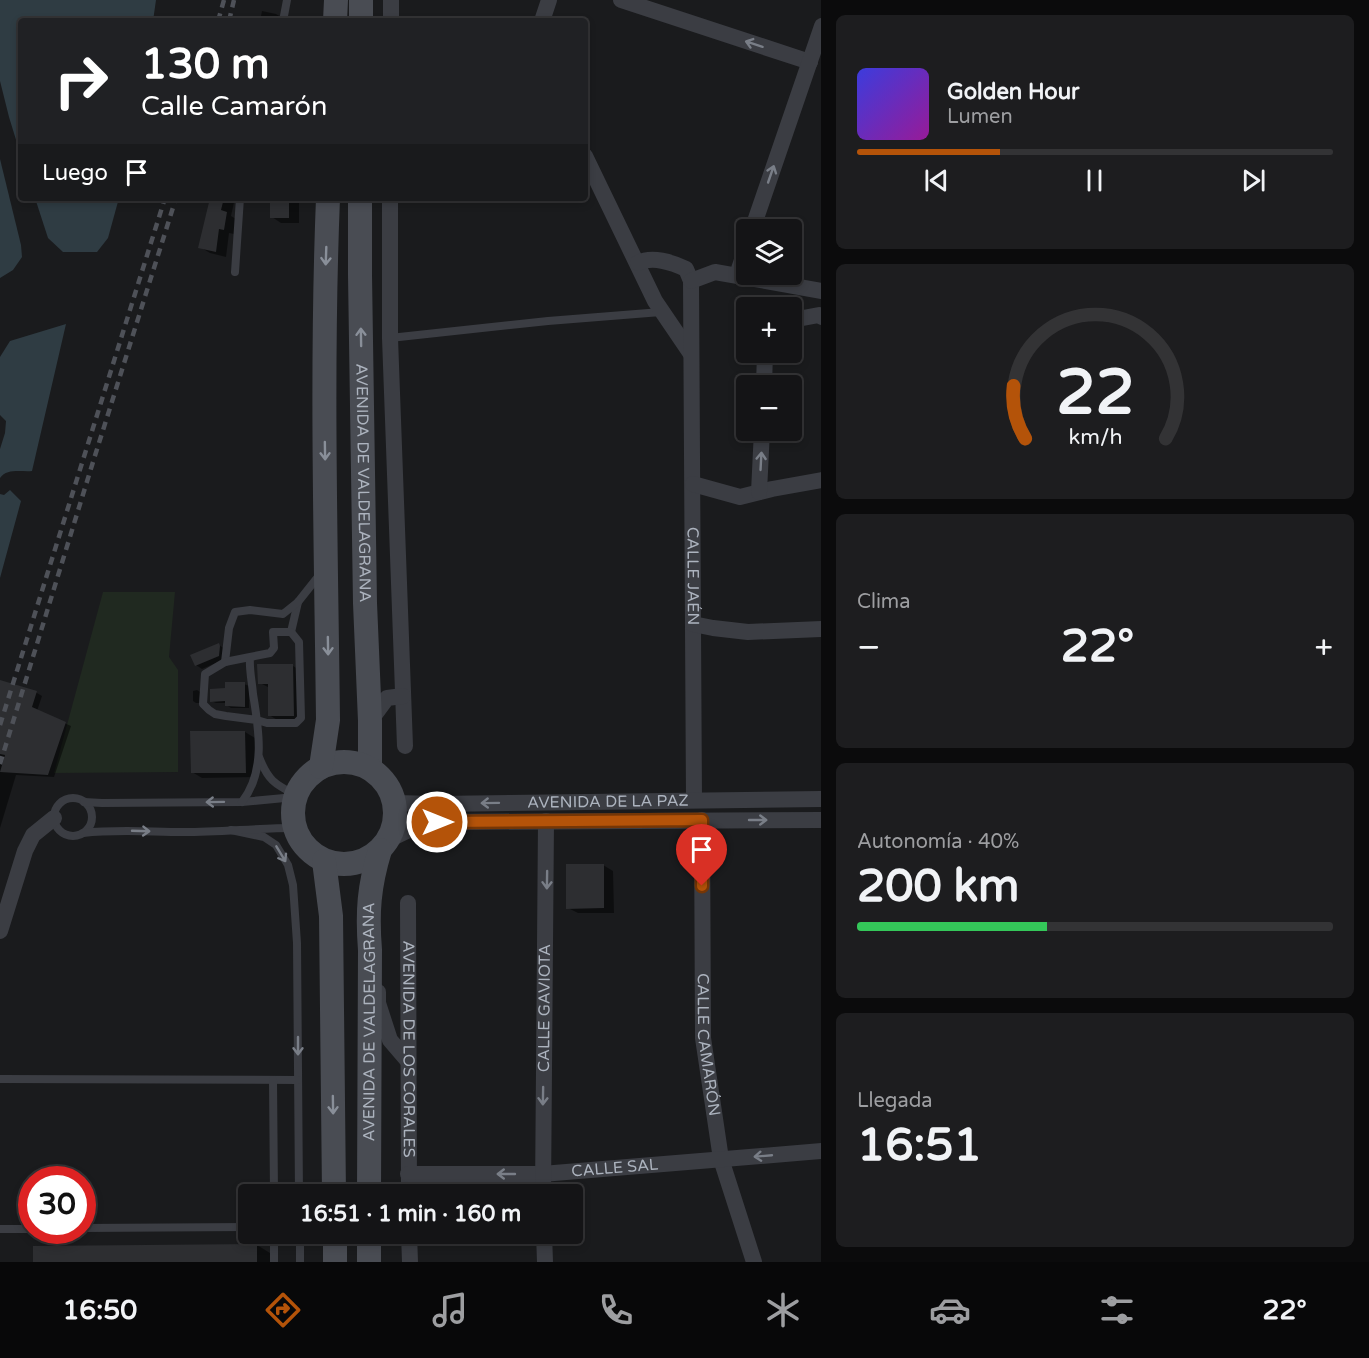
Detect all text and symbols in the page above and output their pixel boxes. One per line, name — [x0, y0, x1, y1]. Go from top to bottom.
one-way arrow — [745, 37, 764, 48]
text: 130 m — [141, 39, 270, 90]
icon: right — [42, 42, 120, 120]
text: Golden Hour — [947, 79, 1079, 105]
text: Calle Camarón — [141, 90, 327, 123]
text: Lumen — [947, 105, 1013, 129]
icon: arrive — [120, 156, 153, 189]
text: Luego — [42, 160, 108, 186]
icon: previous — [920, 164, 953, 197]
icon: pause — [1078, 164, 1111, 197]
icon: next — [1237, 164, 1270, 197]
one-way arrow — [767, 165, 778, 184]
map controls — [736, 219, 802, 441]
button: layers — [736, 219, 802, 285]
one-way arrow — [320, 246, 331, 266]
button: + — [736, 297, 802, 363]
one-way arrow — [355, 328, 367, 348]
text: 22 — [1056, 356, 1134, 431]
street label: AVENIDA DE VALDELAGRANA — [351, 363, 375, 603]
button: − — [736, 375, 802, 441]
text: km/h — [1068, 424, 1122, 450]
one-way arrow — [319, 441, 331, 461]
one-way arrow — [755, 452, 766, 472]
street label: CALLE JAÉN — [682, 527, 703, 625]
text: Clima — [857, 590, 910, 614]
text: 22° — [1061, 620, 1134, 674]
text: − — [857, 628, 881, 667]
text: + — [1314, 628, 1333, 667]
one-way arrow — [322, 636, 333, 656]
position arrow — [405, 790, 469, 854]
street label: AVENIDA DE LA PAZ — [527, 791, 689, 813]
one-way arrow — [206, 796, 226, 808]
one-way arrow — [481, 797, 501, 809]
one-way arrow — [748, 814, 768, 826]
pin — [676, 824, 727, 886]
one-way arrow — [131, 825, 151, 837]
text: Autonomía · 40% — [857, 830, 1019, 854]
icon: arrive — [685, 833, 718, 866]
one-way arrow — [276, 845, 288, 862]
text: 200 km — [857, 860, 1019, 914]
one-way arrow — [541, 869, 552, 889]
street label: AVENIDA DE VALDELAGRANA — [359, 902, 380, 1142]
street label: AVENIDA DE LOS CORALES — [398, 940, 419, 1158]
street label: CALLE GAVIOTA — [534, 944, 555, 1072]
street label: CALLE CAMARÓN — [693, 973, 724, 1117]
one-way arrow — [292, 1036, 304, 1056]
one-way arrow — [538, 1085, 549, 1105]
text: Llegada — [857, 1089, 933, 1113]
one-way arrow — [327, 1094, 339, 1114]
text: 16:51 — [857, 1119, 982, 1173]
one-way arrow — [754, 1151, 774, 1162]
street label: CALLE SAL — [571, 1154, 659, 1182]
speed limit sign: 30 — [18, 1166, 96, 1244]
one-way arrow — [496, 1168, 516, 1180]
text: 16:51 · 1 min · 160 m — [300, 1201, 521, 1227]
icon: directions — [262, 1289, 304, 1331]
icon: music — [429, 1289, 471, 1331]
icon: phone — [595, 1289, 637, 1331]
icon: climate — [762, 1289, 804, 1331]
icon: car — [929, 1289, 971, 1331]
icon: filters — [1096, 1289, 1138, 1331]
text: 16:50 — [62, 1294, 137, 1327]
text: 22° — [1262, 1294, 1307, 1327]

